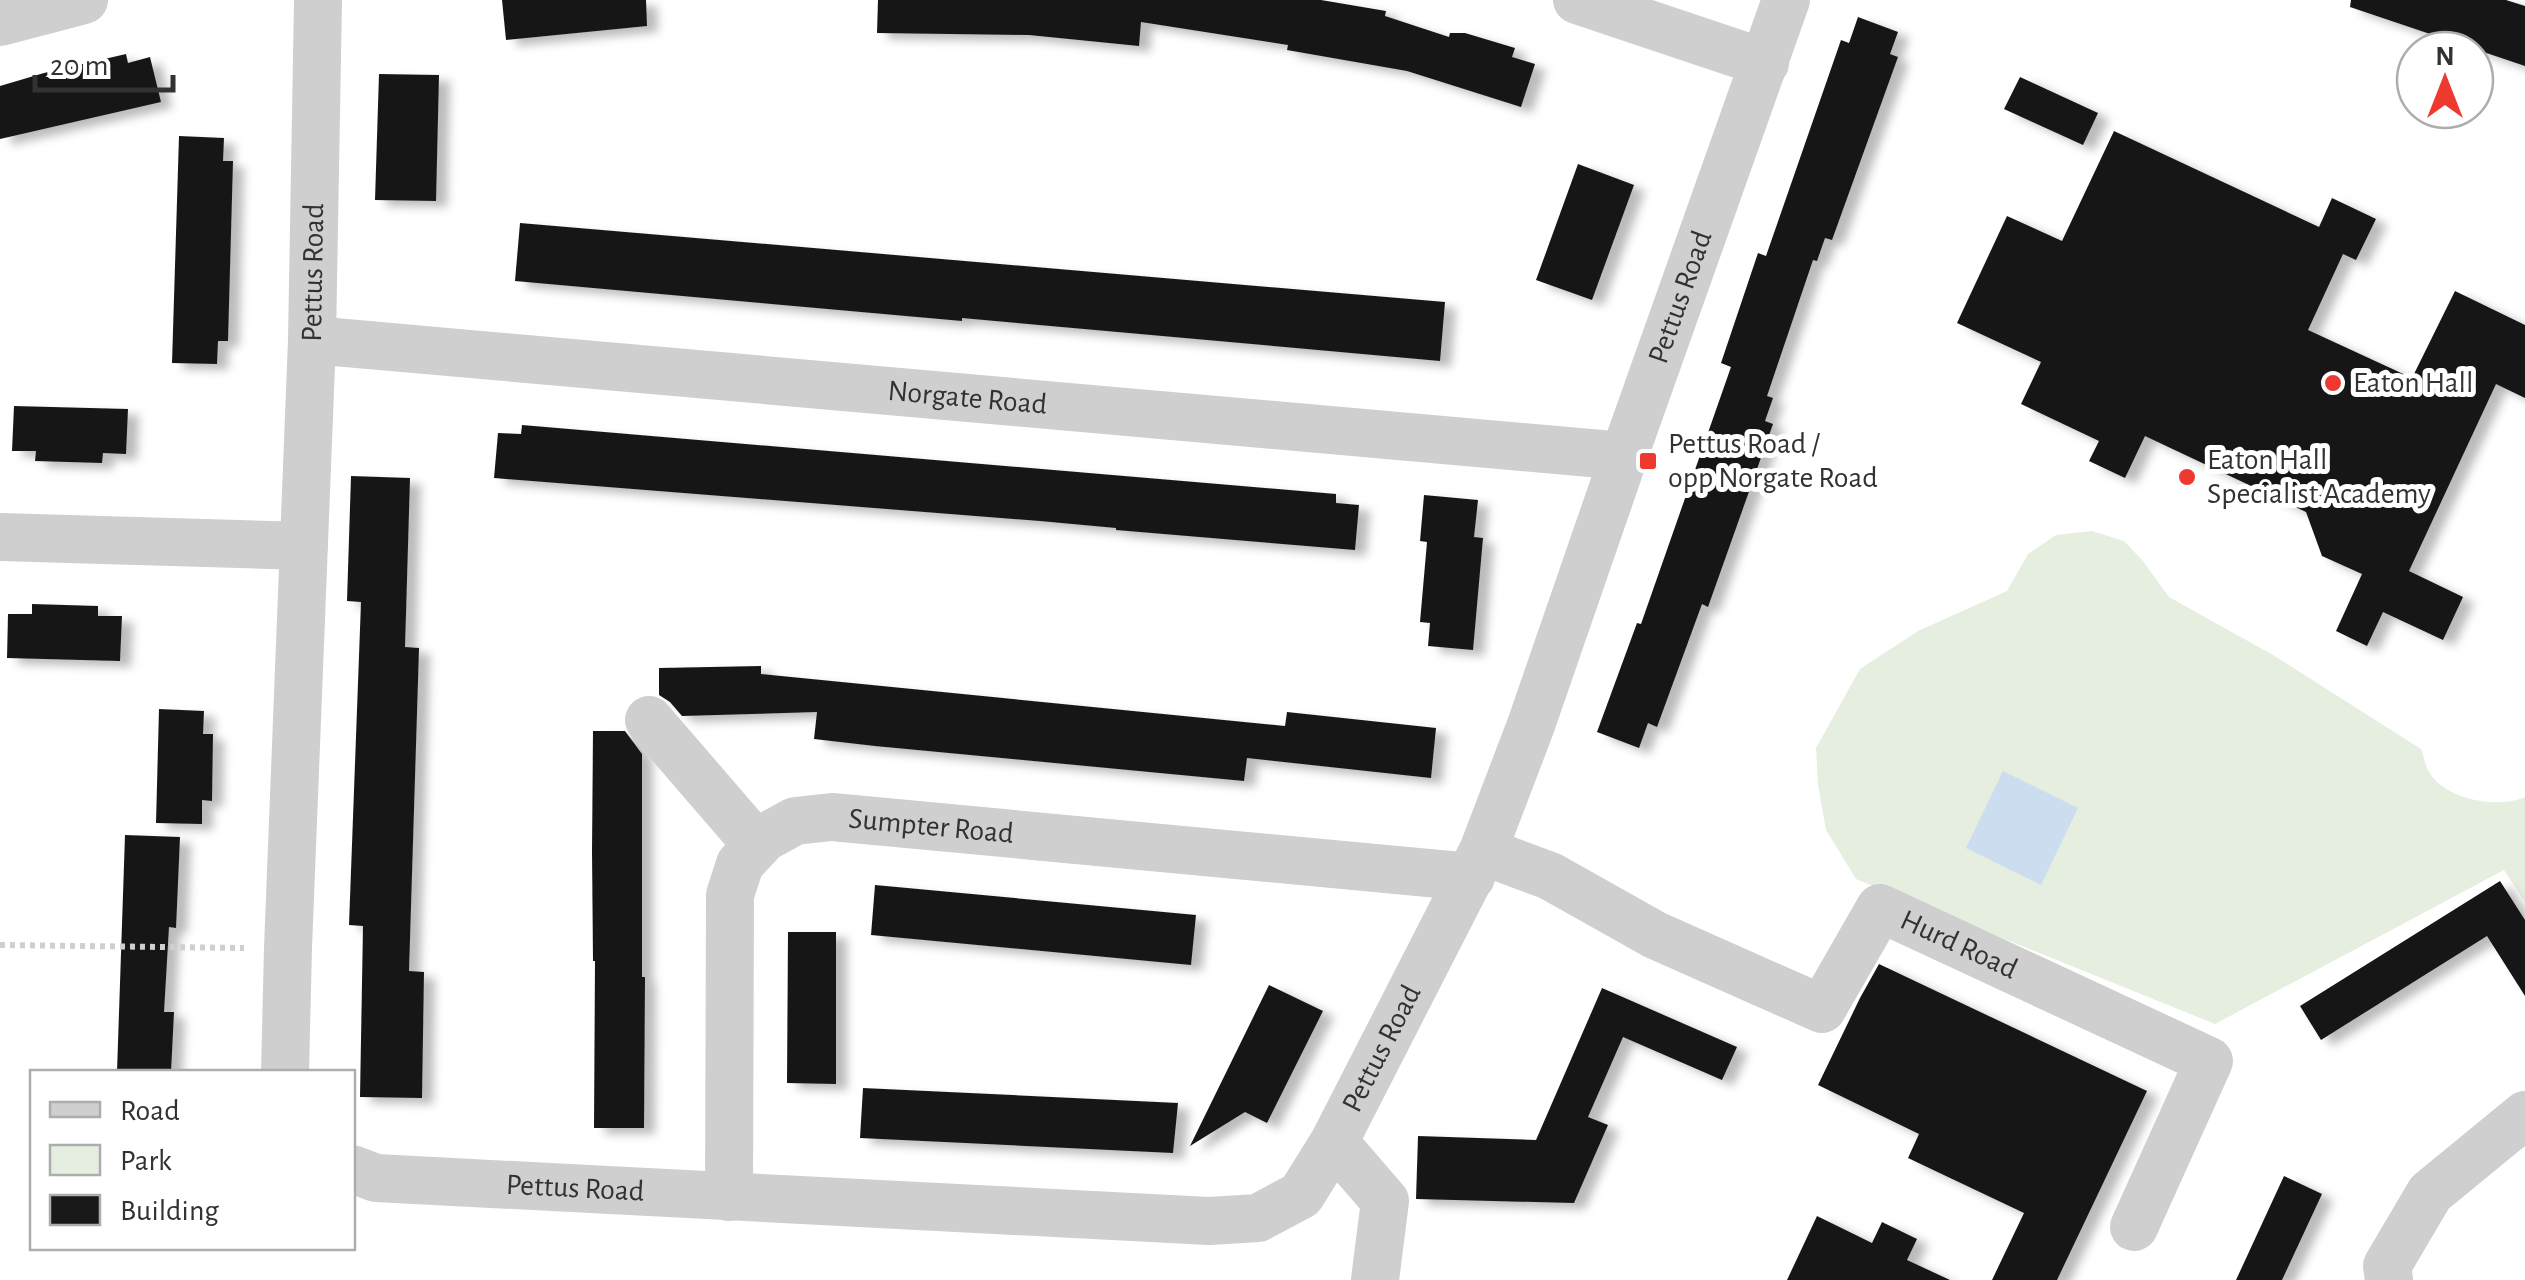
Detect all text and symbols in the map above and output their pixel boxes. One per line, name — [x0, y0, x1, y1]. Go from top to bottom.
scale bar — [35, 30, 172, 92]
north arrow — [2395, 30, 2495, 130]
text: N — [2435, 43, 2455, 71]
text: 20 m — [50, 51, 108, 81]
street label: Pettus Road — [297, 203, 329, 342]
street label: Pettus Road — [1643, 227, 1718, 367]
place label: Eaton Hall — [2353, 368, 2473, 398]
marker: Eaton Hall — [2322, 372, 2344, 394]
street label: Norgate Road — [887, 376, 1048, 420]
place label: Pettus Road / opp Norgate Road — [1668, 429, 1878, 493]
place label: Eaton Hall Specialist Academy — [2207, 445, 2431, 509]
marker: Pettus Road / opp Norgate Road — [1637, 450, 1659, 472]
marker: Eaton Hall Specialist Academy — [2176, 466, 2198, 488]
street label: Sumpter Road — [847, 804, 1015, 849]
street label: Hurd Road — [1896, 905, 2022, 985]
street label: Pettus Road — [1337, 980, 1427, 1117]
legend — [30, 1070, 355, 1250]
text: Road — [120, 1096, 180, 1126]
text: Park — [120, 1146, 172, 1176]
street label: Pettus Road — [505, 1170, 645, 1207]
text: Building — [120, 1196, 219, 1226]

